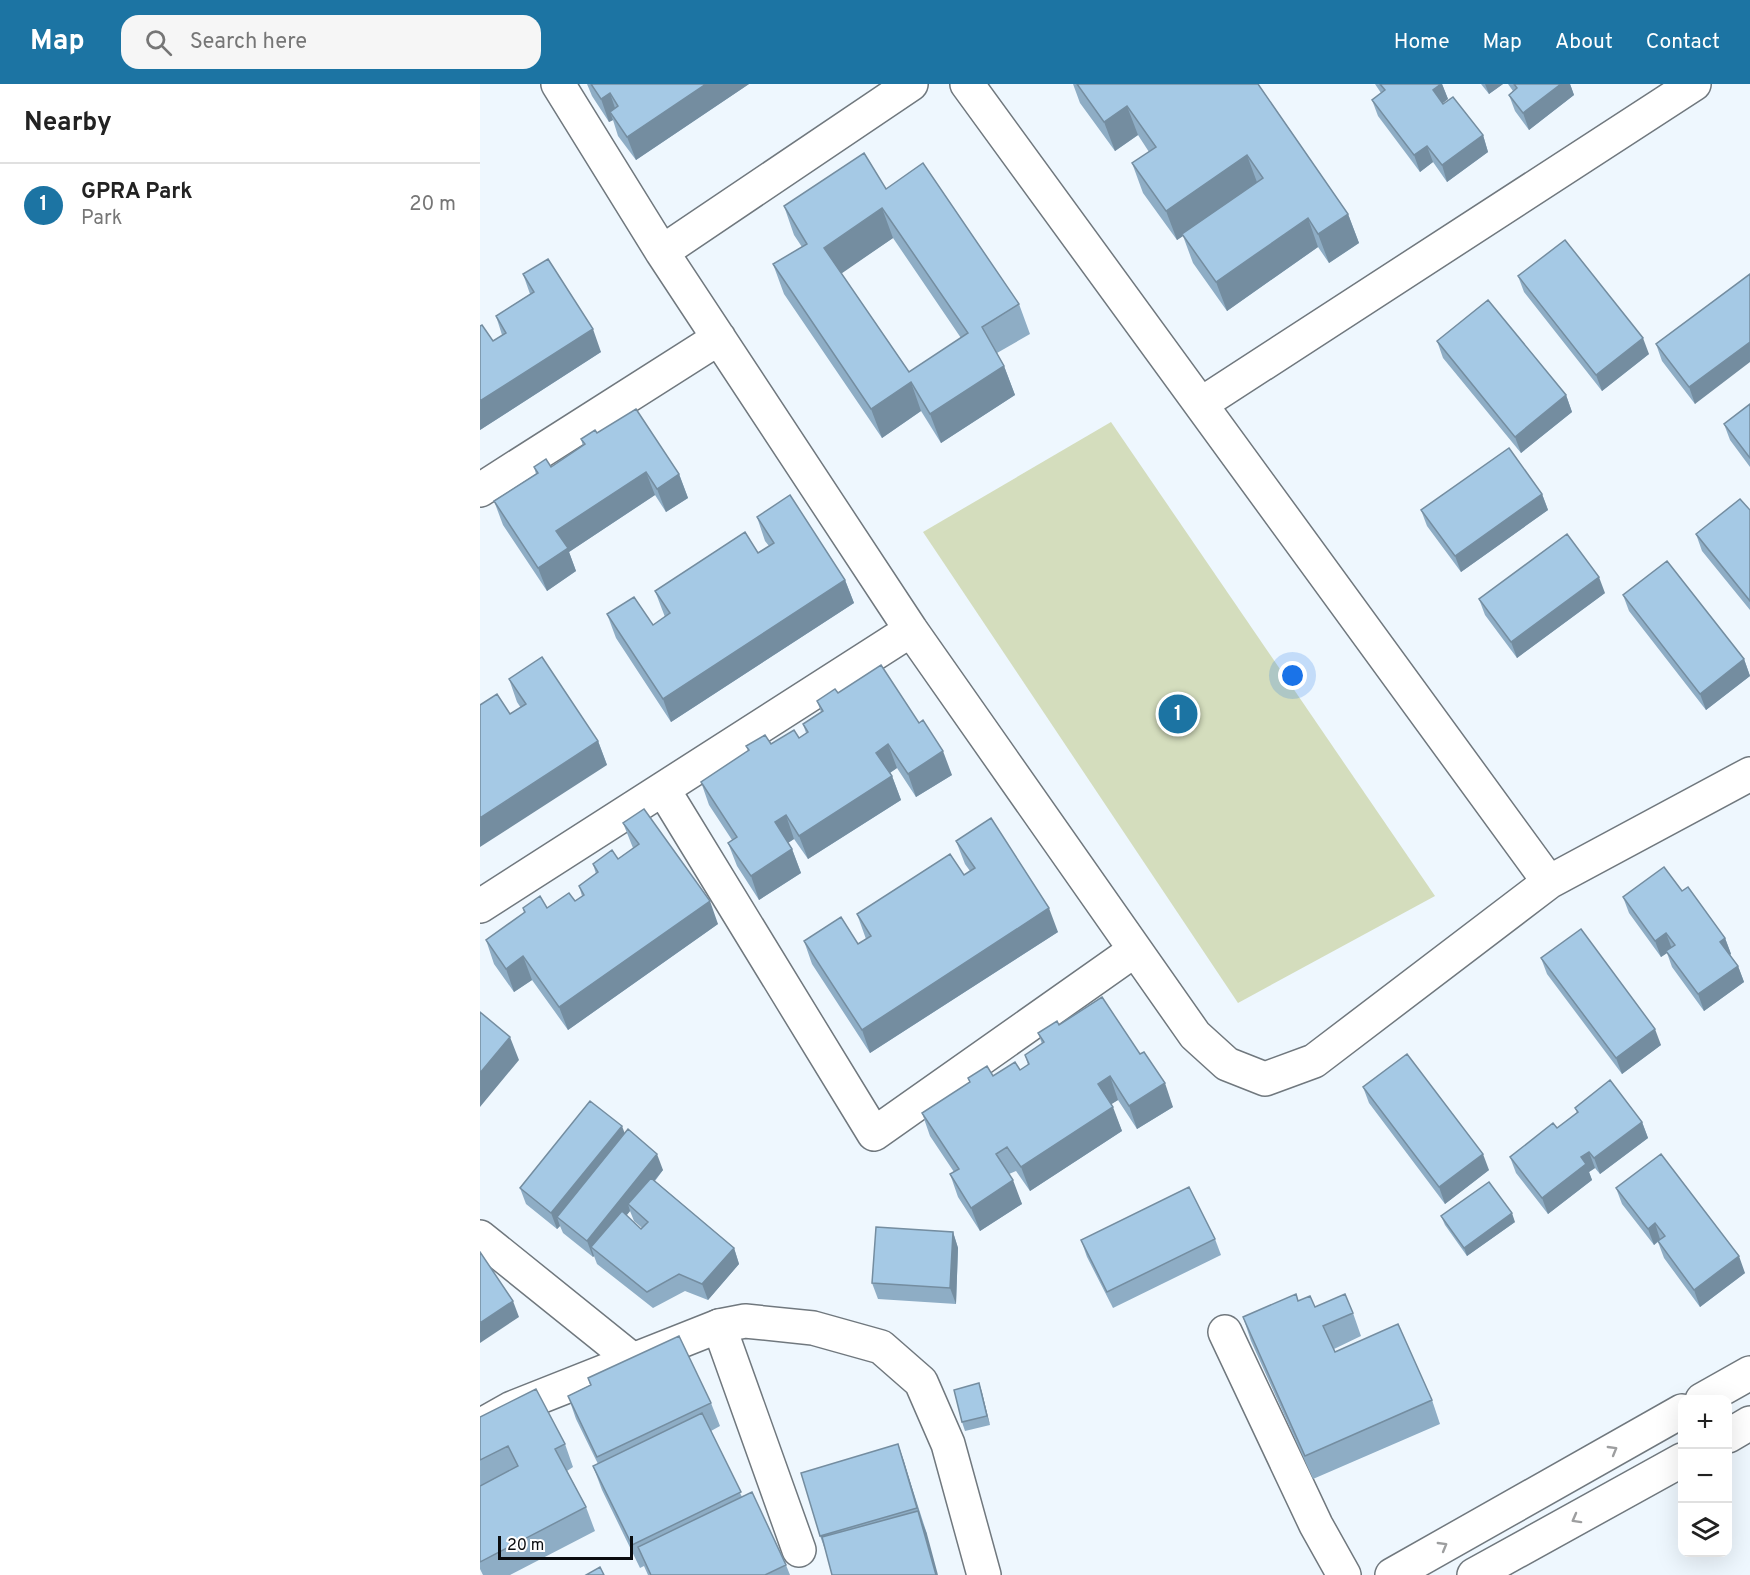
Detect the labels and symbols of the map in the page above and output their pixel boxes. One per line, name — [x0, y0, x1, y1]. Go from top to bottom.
your location — [1278, 661, 1307, 690]
pin: 1 — [1158, 692, 1198, 736]
one-way arrow — [1607, 1446, 1617, 1457]
one-way arrow — [1572, 1512, 1582, 1523]
scale bar — [498, 1533, 633, 1560]
one-way arrow — [1437, 1542, 1447, 1553]

